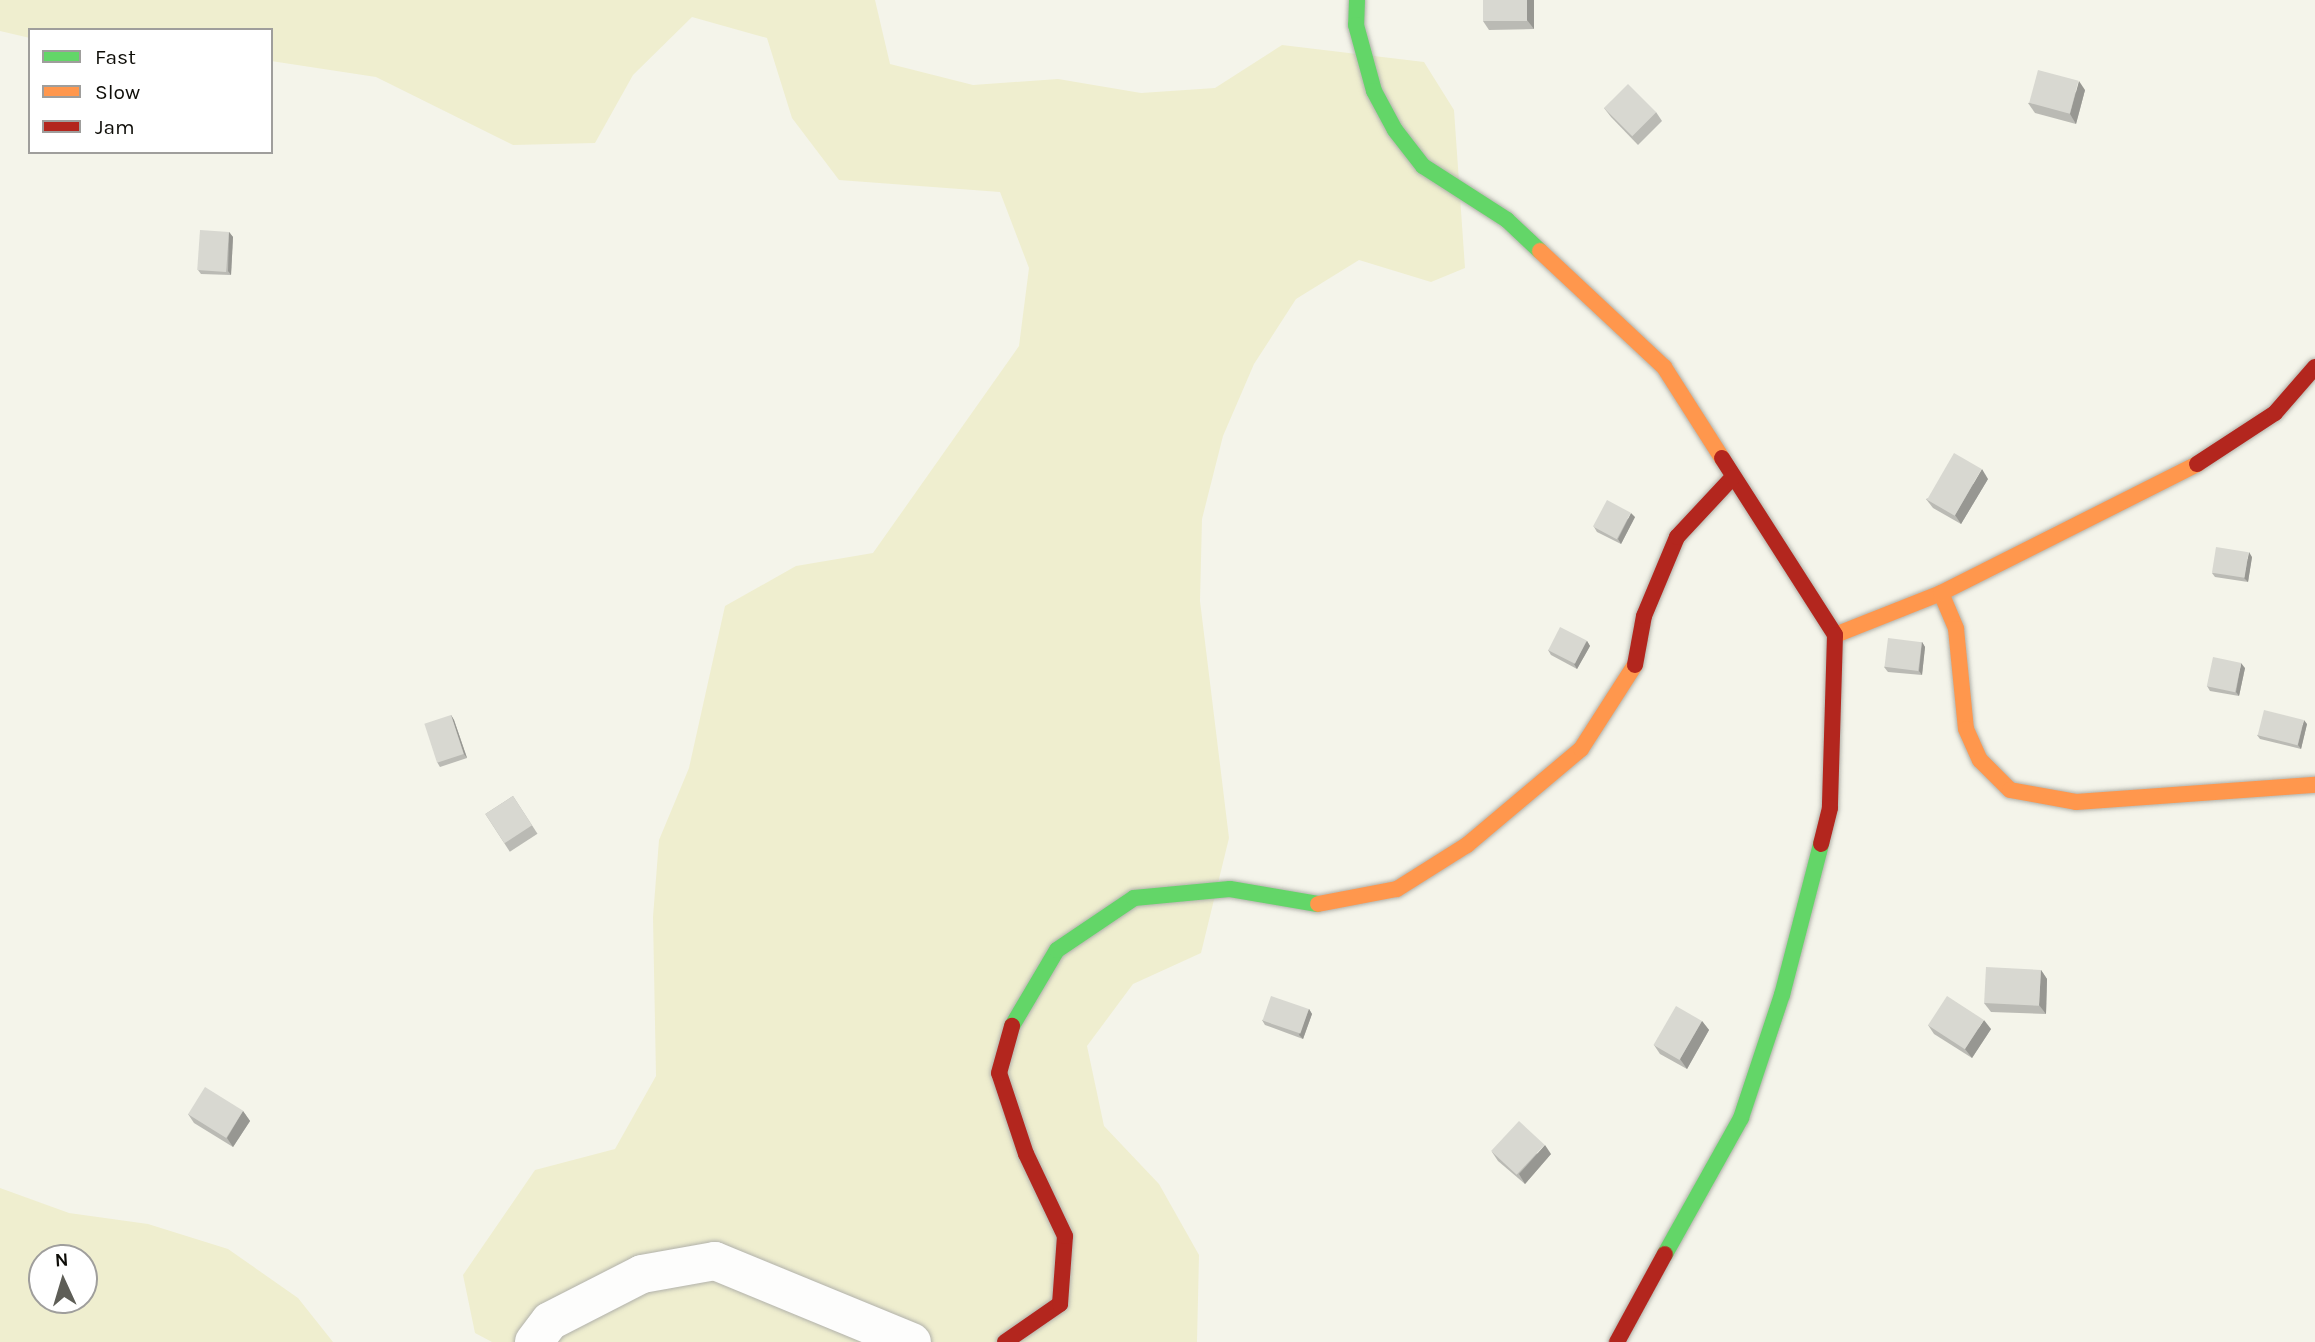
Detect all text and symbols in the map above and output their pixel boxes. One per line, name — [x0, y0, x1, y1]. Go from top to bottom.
legend — [28, 28, 273, 154]
text: Fast — [95, 45, 136, 69]
text: Slow — [95, 80, 140, 104]
text: Jam — [95, 115, 135, 139]
north arrow — [28, 1244, 98, 1314]
text: N — [54, 1249, 69, 1271]

